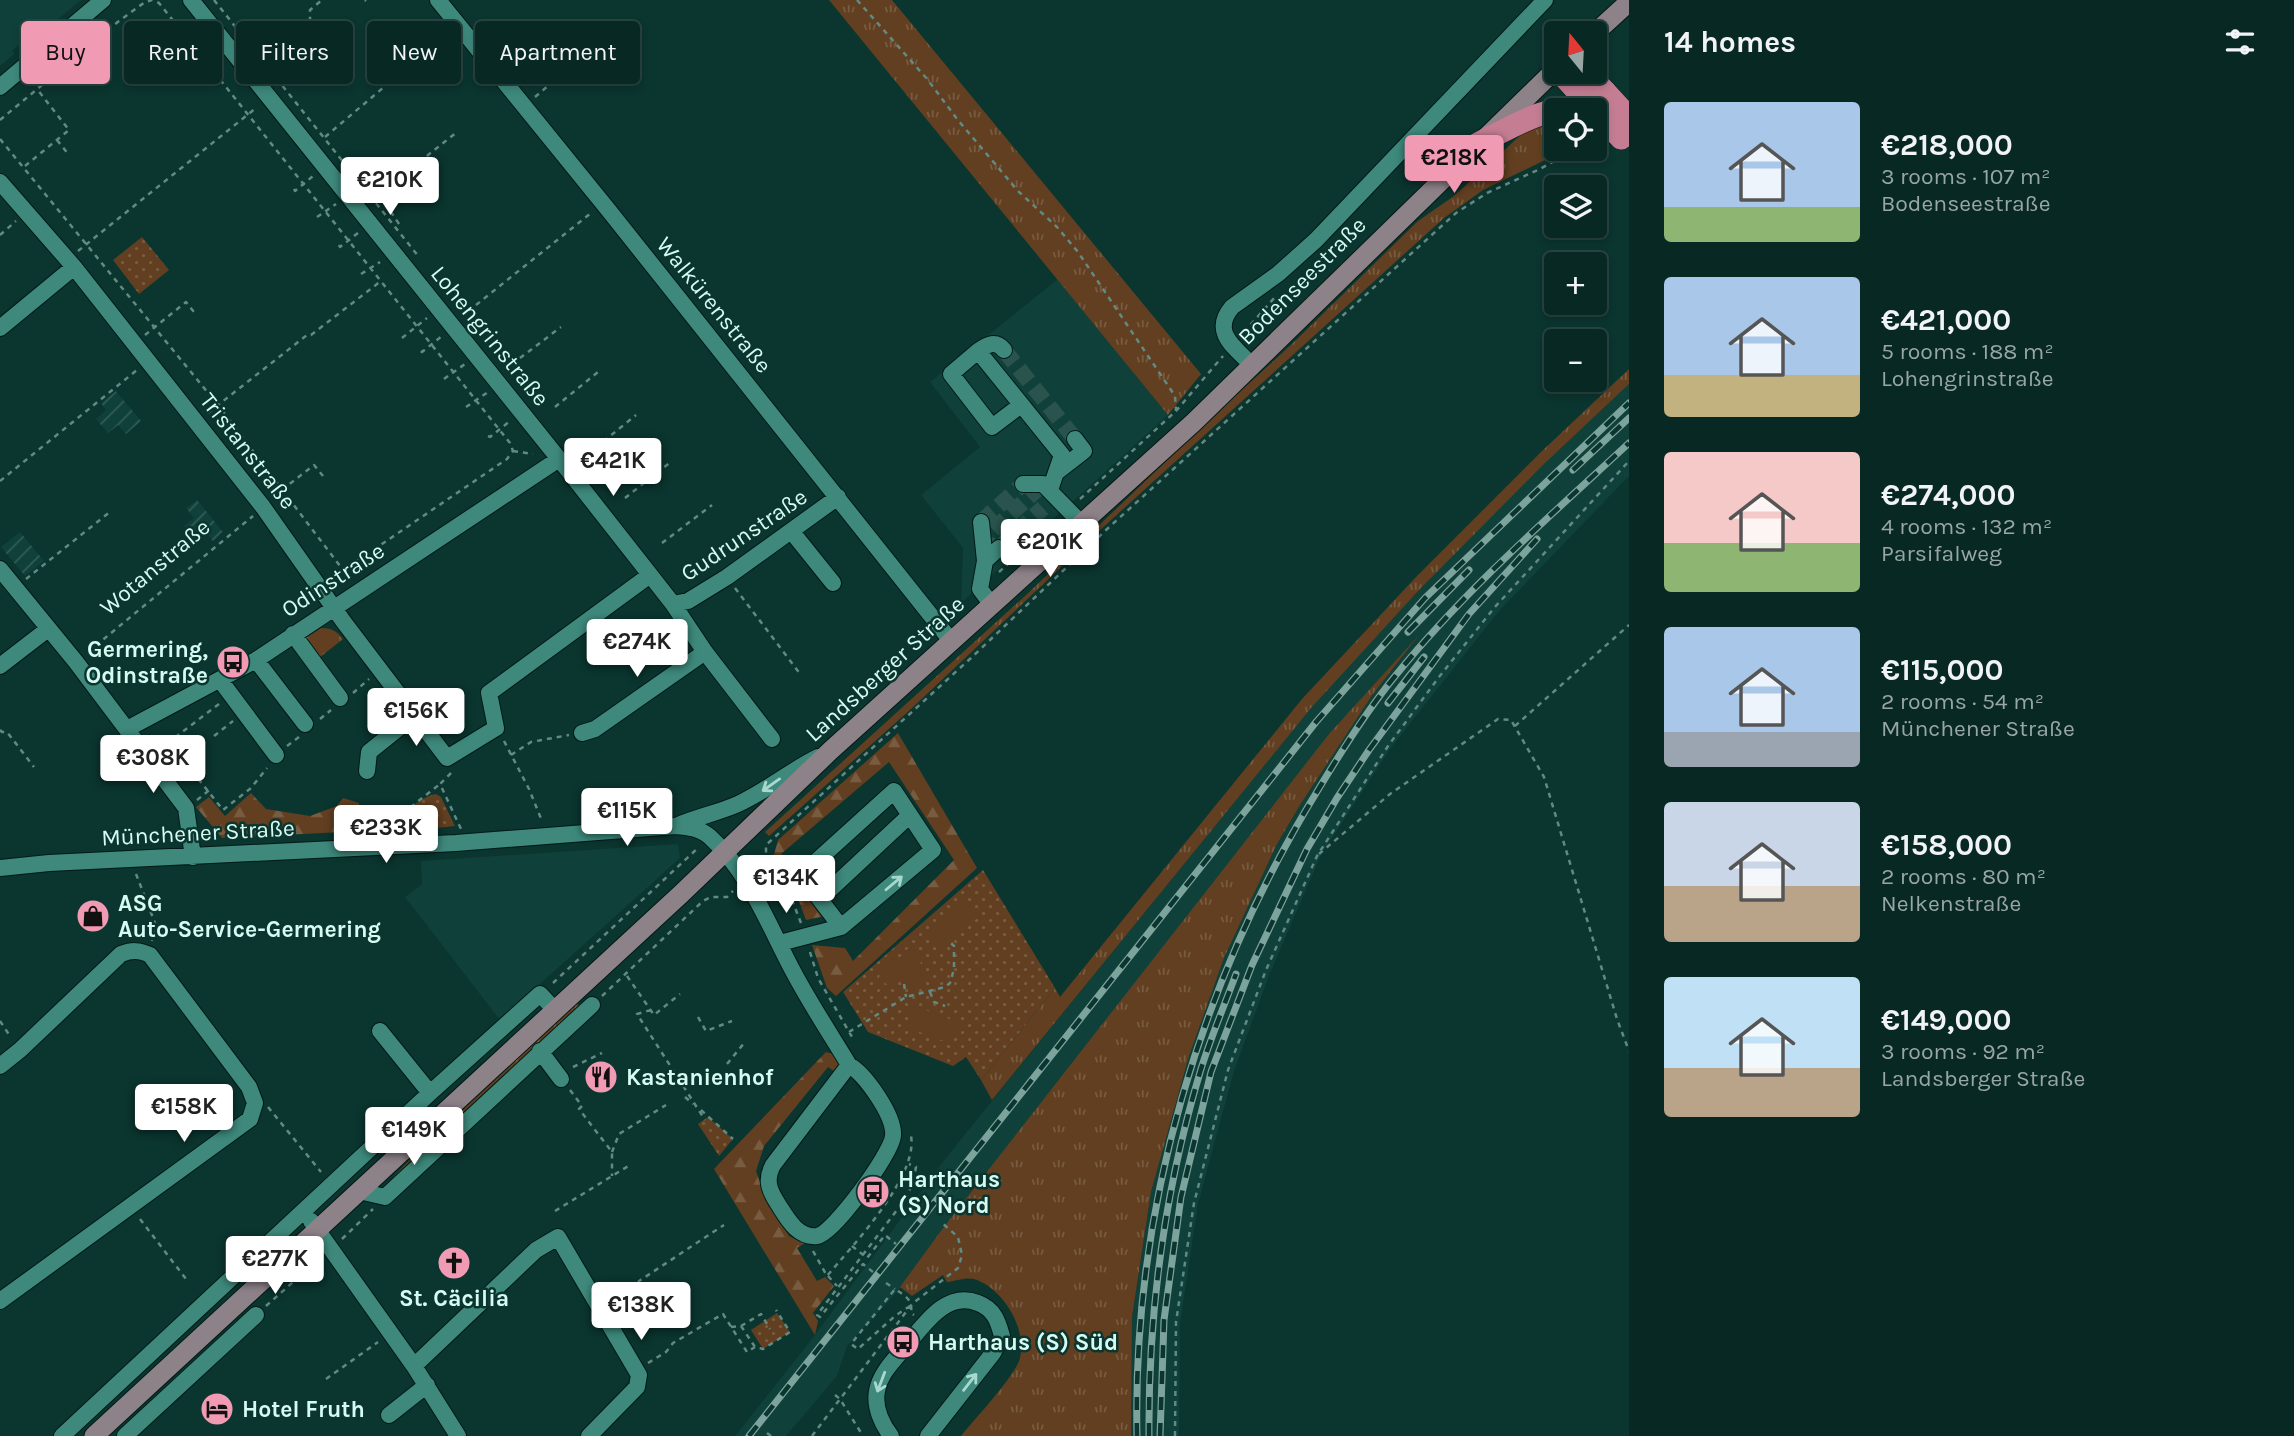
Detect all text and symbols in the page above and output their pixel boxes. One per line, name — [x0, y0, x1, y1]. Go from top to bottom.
chip: Buy — [21, 21, 110, 84]
chip: Rent — [124, 21, 222, 84]
chip: Filters — [236, 21, 353, 84]
chip: New — [367, 21, 461, 84]
chip: Apartment — [475, 21, 640, 84]
north arrow — [1544, 21, 1606, 84]
map controls — [1544, 21, 1607, 392]
icon: filters — [2221, 23, 2259, 61]
text: 14 homes — [1664, 24, 1796, 60]
button: locate — [1544, 98, 1607, 161]
text: €218,000 — [1881, 127, 2013, 163]
icon: home — [1720, 130, 1804, 214]
pin: €218K — [1405, 136, 1503, 195]
text: €218K — [1421, 144, 1487, 171]
pin: €210K — [341, 158, 439, 217]
text: 3 rooms · 107 m² — [1881, 163, 2050, 190]
text: €210K — [357, 166, 423, 193]
button: layers — [1544, 175, 1607, 238]
text: Bodenseestraße — [1881, 190, 2051, 217]
street label: Bodenseestraße — [1233, 212, 1371, 350]
street label: Walkürenstraße — [651, 231, 777, 379]
button: + — [1544, 252, 1607, 315]
street label: Lohengrinstraße — [425, 260, 555, 412]
text: €421,000 — [1881, 302, 2011, 338]
icon: home — [1720, 305, 1804, 389]
button: − — [1544, 329, 1607, 392]
text: 5 rooms · 188 m² — [1881, 338, 2054, 365]
text: Lohengrinstraße — [1881, 365, 2054, 392]
street label: Tristanstraße — [194, 388, 302, 514]
pin: €421K — [564, 438, 662, 498]
text: €421K — [580, 447, 646, 474]
text: €274,000 — [1881, 477, 2015, 513]
icon: home — [1720, 480, 1804, 564]
street label: Gudrunstraße — [676, 483, 812, 587]
street label: Wotanstraße — [95, 513, 215, 621]
text: 4 rooms · 132 m² — [1881, 513, 2052, 540]
pin: €201K — [1001, 520, 1099, 579]
text: €201K — [1017, 528, 1083, 555]
street label: Odinstraße — [277, 537, 389, 623]
text: Parsifalweg — [1881, 540, 2002, 567]
street label: Landsberger Straße — [800, 591, 970, 747]
pin: €274K — [588, 620, 686, 679]
text: €274K — [603, 628, 671, 655]
place label: Germering, Odinstraße — [86, 636, 208, 689]
bus stop icon: Germering, Odinstraße — [214, 643, 252, 681]
text: €115,000 — [1881, 652, 2003, 688]
icon: home — [1720, 655, 1804, 739]
pin: €156K — [367, 688, 465, 748]
text: 2 rooms · 54 m² — [1881, 688, 2044, 715]
text: €156K — [383, 697, 449, 724]
text: Münchener Straße — [1881, 715, 2075, 742]
pin: €308K — [104, 736, 202, 795]
text: €308K — [116, 744, 190, 771]
one-way arrow — [762, 778, 781, 792]
pin: €115K — [578, 788, 676, 848]
text: €115K — [597, 797, 657, 824]
pin: €233K — [337, 806, 435, 865]
street label: Münchener Straße — [101, 814, 295, 852]
text: €233K — [350, 814, 422, 841]
text: €158,000 — [1881, 827, 2012, 863]
icon: home — [1720, 830, 1804, 914]
pin: €134K — [737, 856, 835, 915]
text: 2 rooms · 80 m² — [1881, 863, 2046, 890]
text: €134K — [753, 864, 819, 891]
one-way arrow — [884, 875, 902, 891]
place label: ASG Auto-Service-Germering — [118, 890, 381, 943]
text: Nelkenstraße — [1881, 890, 2021, 917]
shop icon: ASG Auto-Service-Germering — [74, 897, 112, 935]
text: €149,000 — [1881, 1002, 2011, 1038]
icon: home — [1720, 1005, 1804, 1089]
text: 3 rooms · 92 m² — [1881, 1038, 2045, 1065]
restaurant icon: Kastanienhof — [582, 1058, 620, 1096]
place label: Kastanienhof — [626, 1064, 774, 1091]
text: Landsberger Straße — [1881, 1065, 2085, 1092]
pin: €158K — [135, 1084, 233, 1144]
text: €158K — [151, 1093, 217, 1120]
pin: €149K — [365, 1108, 463, 1167]
text: €149K — [381, 1116, 447, 1143]
place label: Harthaus (S) Nord — [898, 1166, 1000, 1219]
bus stop icon: Harthaus (S) Nord — [854, 1173, 892, 1211]
pin: €277K — [226, 1236, 324, 1296]
church icon: St. Cäcilia — [435, 1244, 473, 1282]
text: €277K — [242, 1245, 308, 1272]
pin: €138K — [592, 1282, 690, 1342]
place label: St. Cäcilia — [399, 1285, 509, 1312]
text: €138K — [608, 1291, 675, 1318]
bus stop icon: Harthaus (S) Süd — [884, 1323, 922, 1361]
place label: Harthaus (S) Süd — [928, 1329, 1118, 1356]
one-way arrow — [874, 1371, 886, 1392]
one-way arrow — [963, 1373, 978, 1392]
hotel icon: Hotel Fruth — [198, 1390, 236, 1428]
place label: Hotel Fruth — [242, 1396, 365, 1423]

